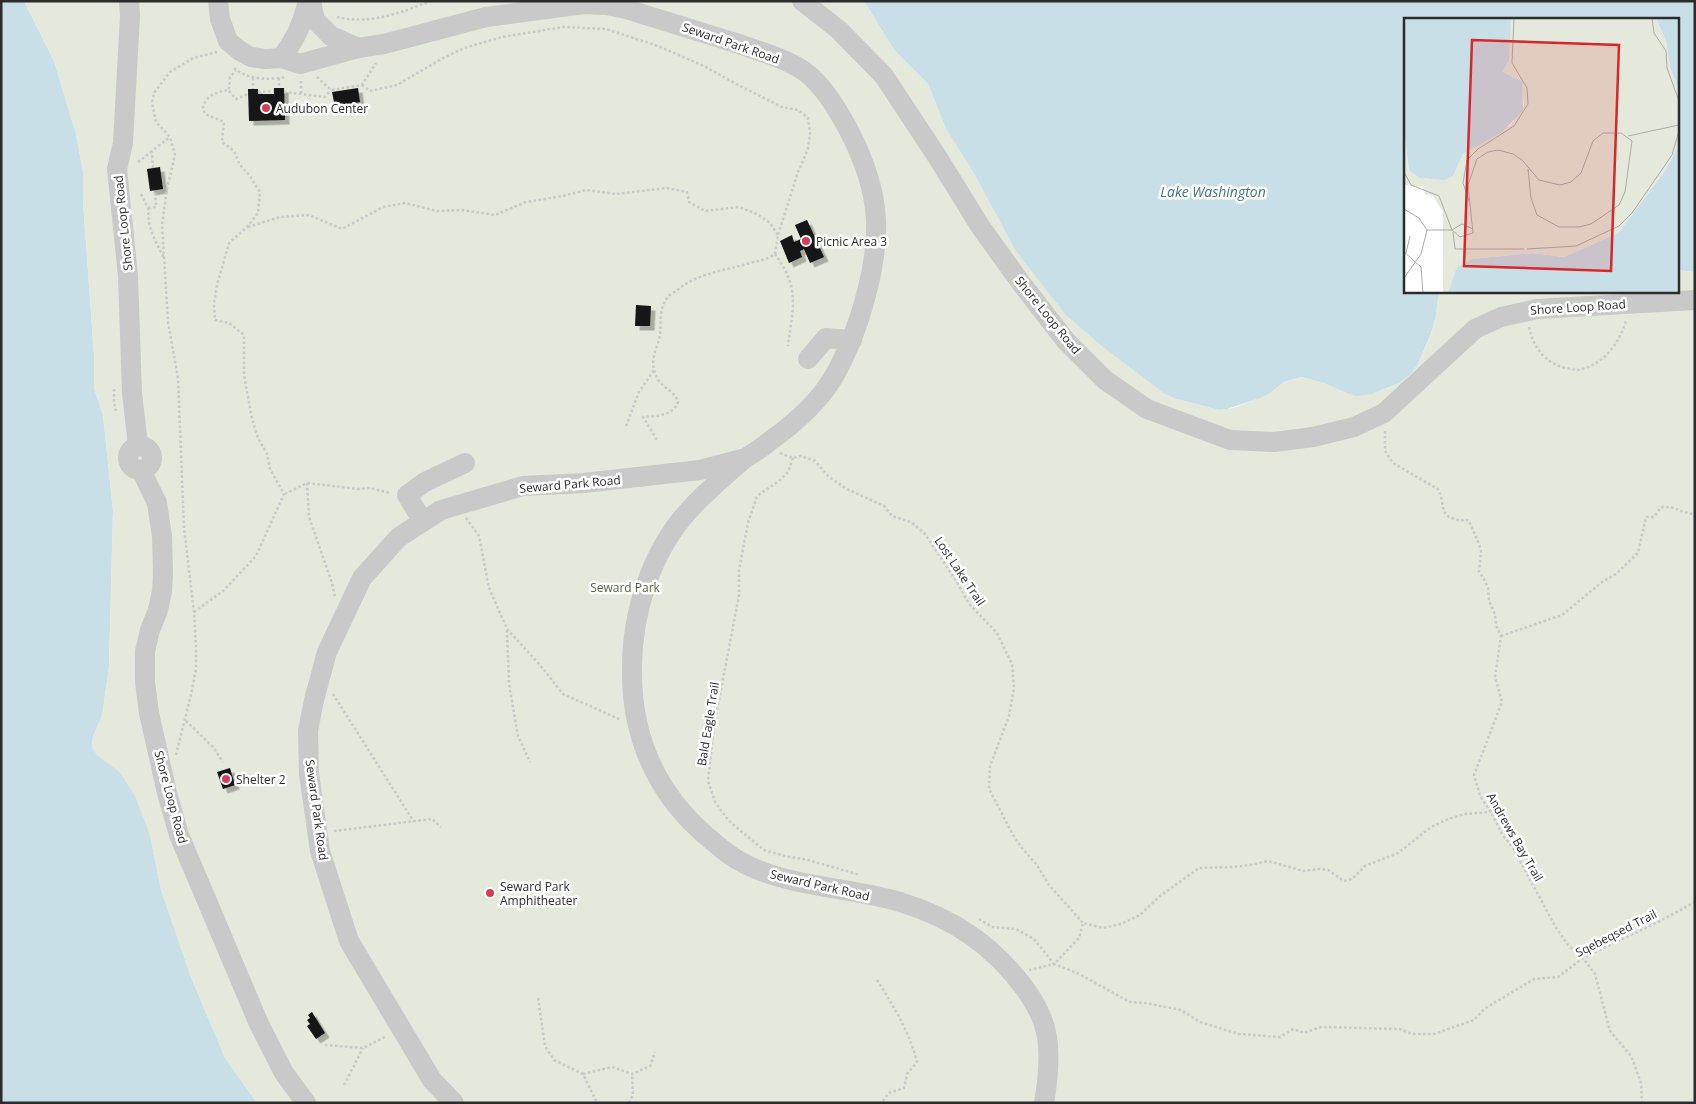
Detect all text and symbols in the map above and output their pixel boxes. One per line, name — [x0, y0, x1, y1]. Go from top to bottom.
street label: Seward Park Road — [680, 18, 782, 68]
inset map — [1404, 18, 1678, 292]
place label: Audubon Center — [276, 100, 368, 117]
marker: Audubon Center — [260, 102, 272, 114]
street label: Shore Loop Road — [110, 175, 136, 271]
water label: Lake Washington — [1160, 182, 1266, 201]
place label: Picnic Area 3 — [816, 233, 887, 250]
marker: Picnic Area 3 — [800, 235, 812, 247]
street label: Shore Loop Road — [1011, 272, 1085, 358]
street label: Shore Loop Road — [1530, 295, 1626, 319]
street label: Seward Park Road — [519, 471, 621, 497]
street label: Lost Lake Trail — [931, 533, 989, 609]
park label: Seward Park — [590, 579, 661, 596]
street label: Bald Eagle Trail — [693, 681, 723, 767]
street label: Shore Loop Road — [150, 749, 192, 845]
street label: Seward Park Road — [302, 759, 332, 861]
place label: Shelter 2 — [236, 771, 286, 788]
marker: Shelter 2 — [220, 773, 232, 785]
street label: Andrews Bay Trail — [1483, 790, 1547, 884]
street label: Seward Park Road — [769, 865, 871, 905]
place label: Seward Park Amphitheater — [500, 878, 577, 909]
marker: Seward Park Amphitheater — [484, 887, 496, 899]
street label: Sqebeqsed Trail — [1572, 905, 1660, 961]

